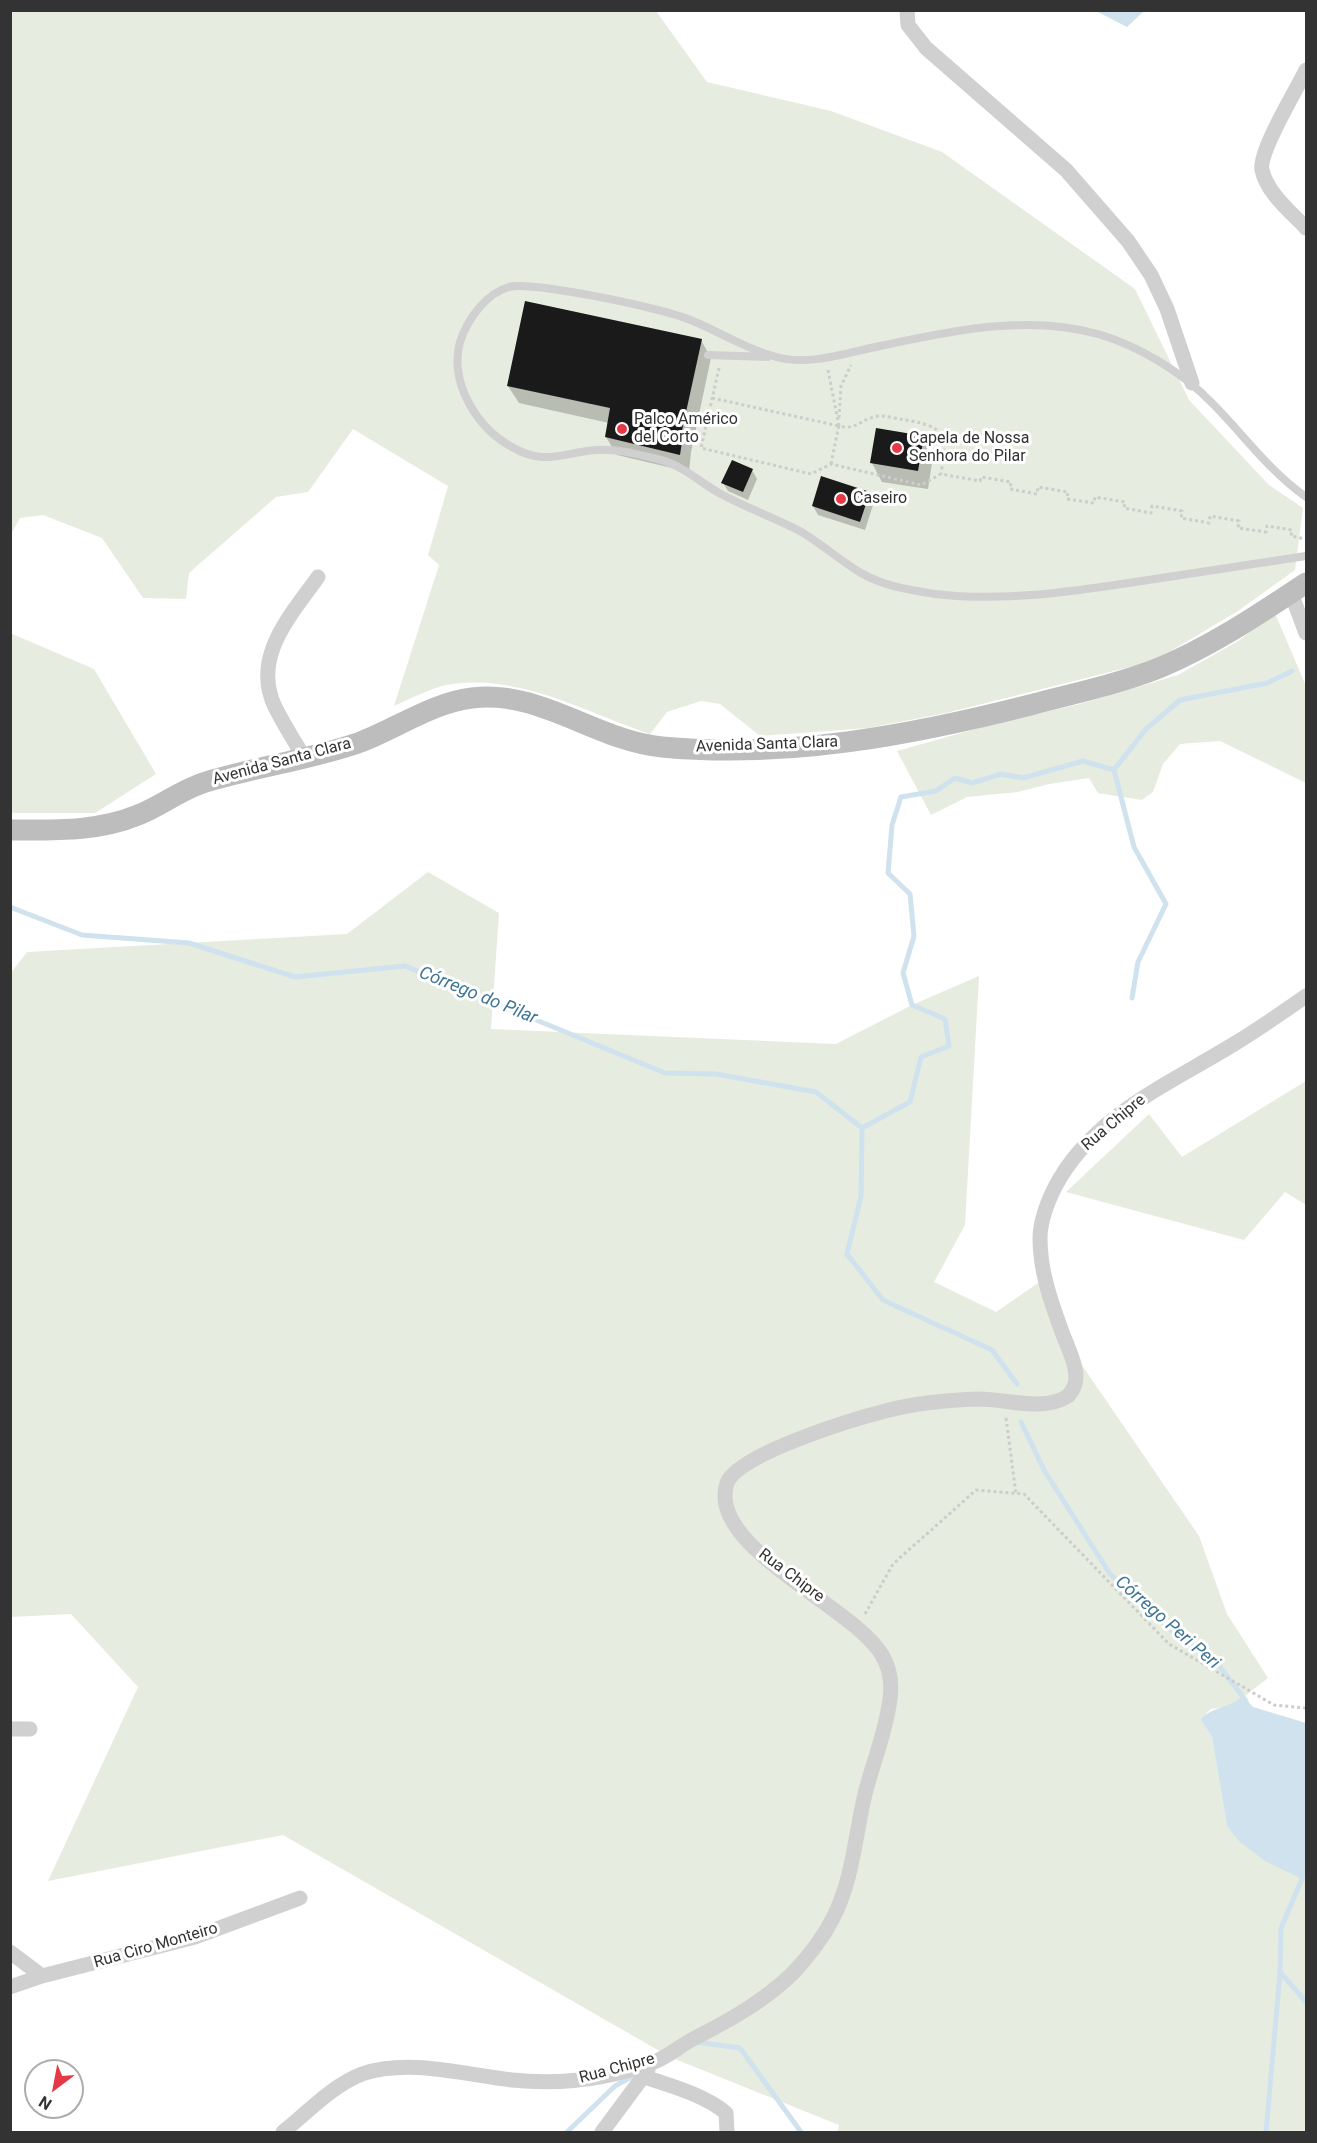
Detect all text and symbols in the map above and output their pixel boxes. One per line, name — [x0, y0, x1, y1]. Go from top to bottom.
place label: Palco Américo del Corto — [634, 410, 738, 448]
marker: Palco Américo del Corto — [615, 422, 629, 436]
place label: Capela de Nossa Senhora do Pilar — [909, 429, 1029, 467]
marker: Capela de Nossa Senhora do Pilar — [890, 441, 904, 455]
place label: Caseiro — [853, 489, 907, 509]
marker: Caseiro — [834, 492, 848, 506]
street label: Avenida Santa Clara — [696, 733, 838, 757]
street label: Avenida Santa Clara — [211, 734, 353, 790]
water label: Córrego do Pilar — [416, 962, 540, 1030]
street label: Rua Chipre — [1078, 1091, 1150, 1155]
street label: Rua Chipre — [754, 1545, 828, 1607]
water label: Córrego Peri Peri — [1110, 1572, 1224, 1674]
street label: Rua Ciro Monteiro — [92, 1919, 220, 1973]
street label: Rua Chipre — [577, 2050, 657, 2088]
north arrow — [24, 2059, 84, 2119]
text: N — [35, 2092, 55, 2114]

